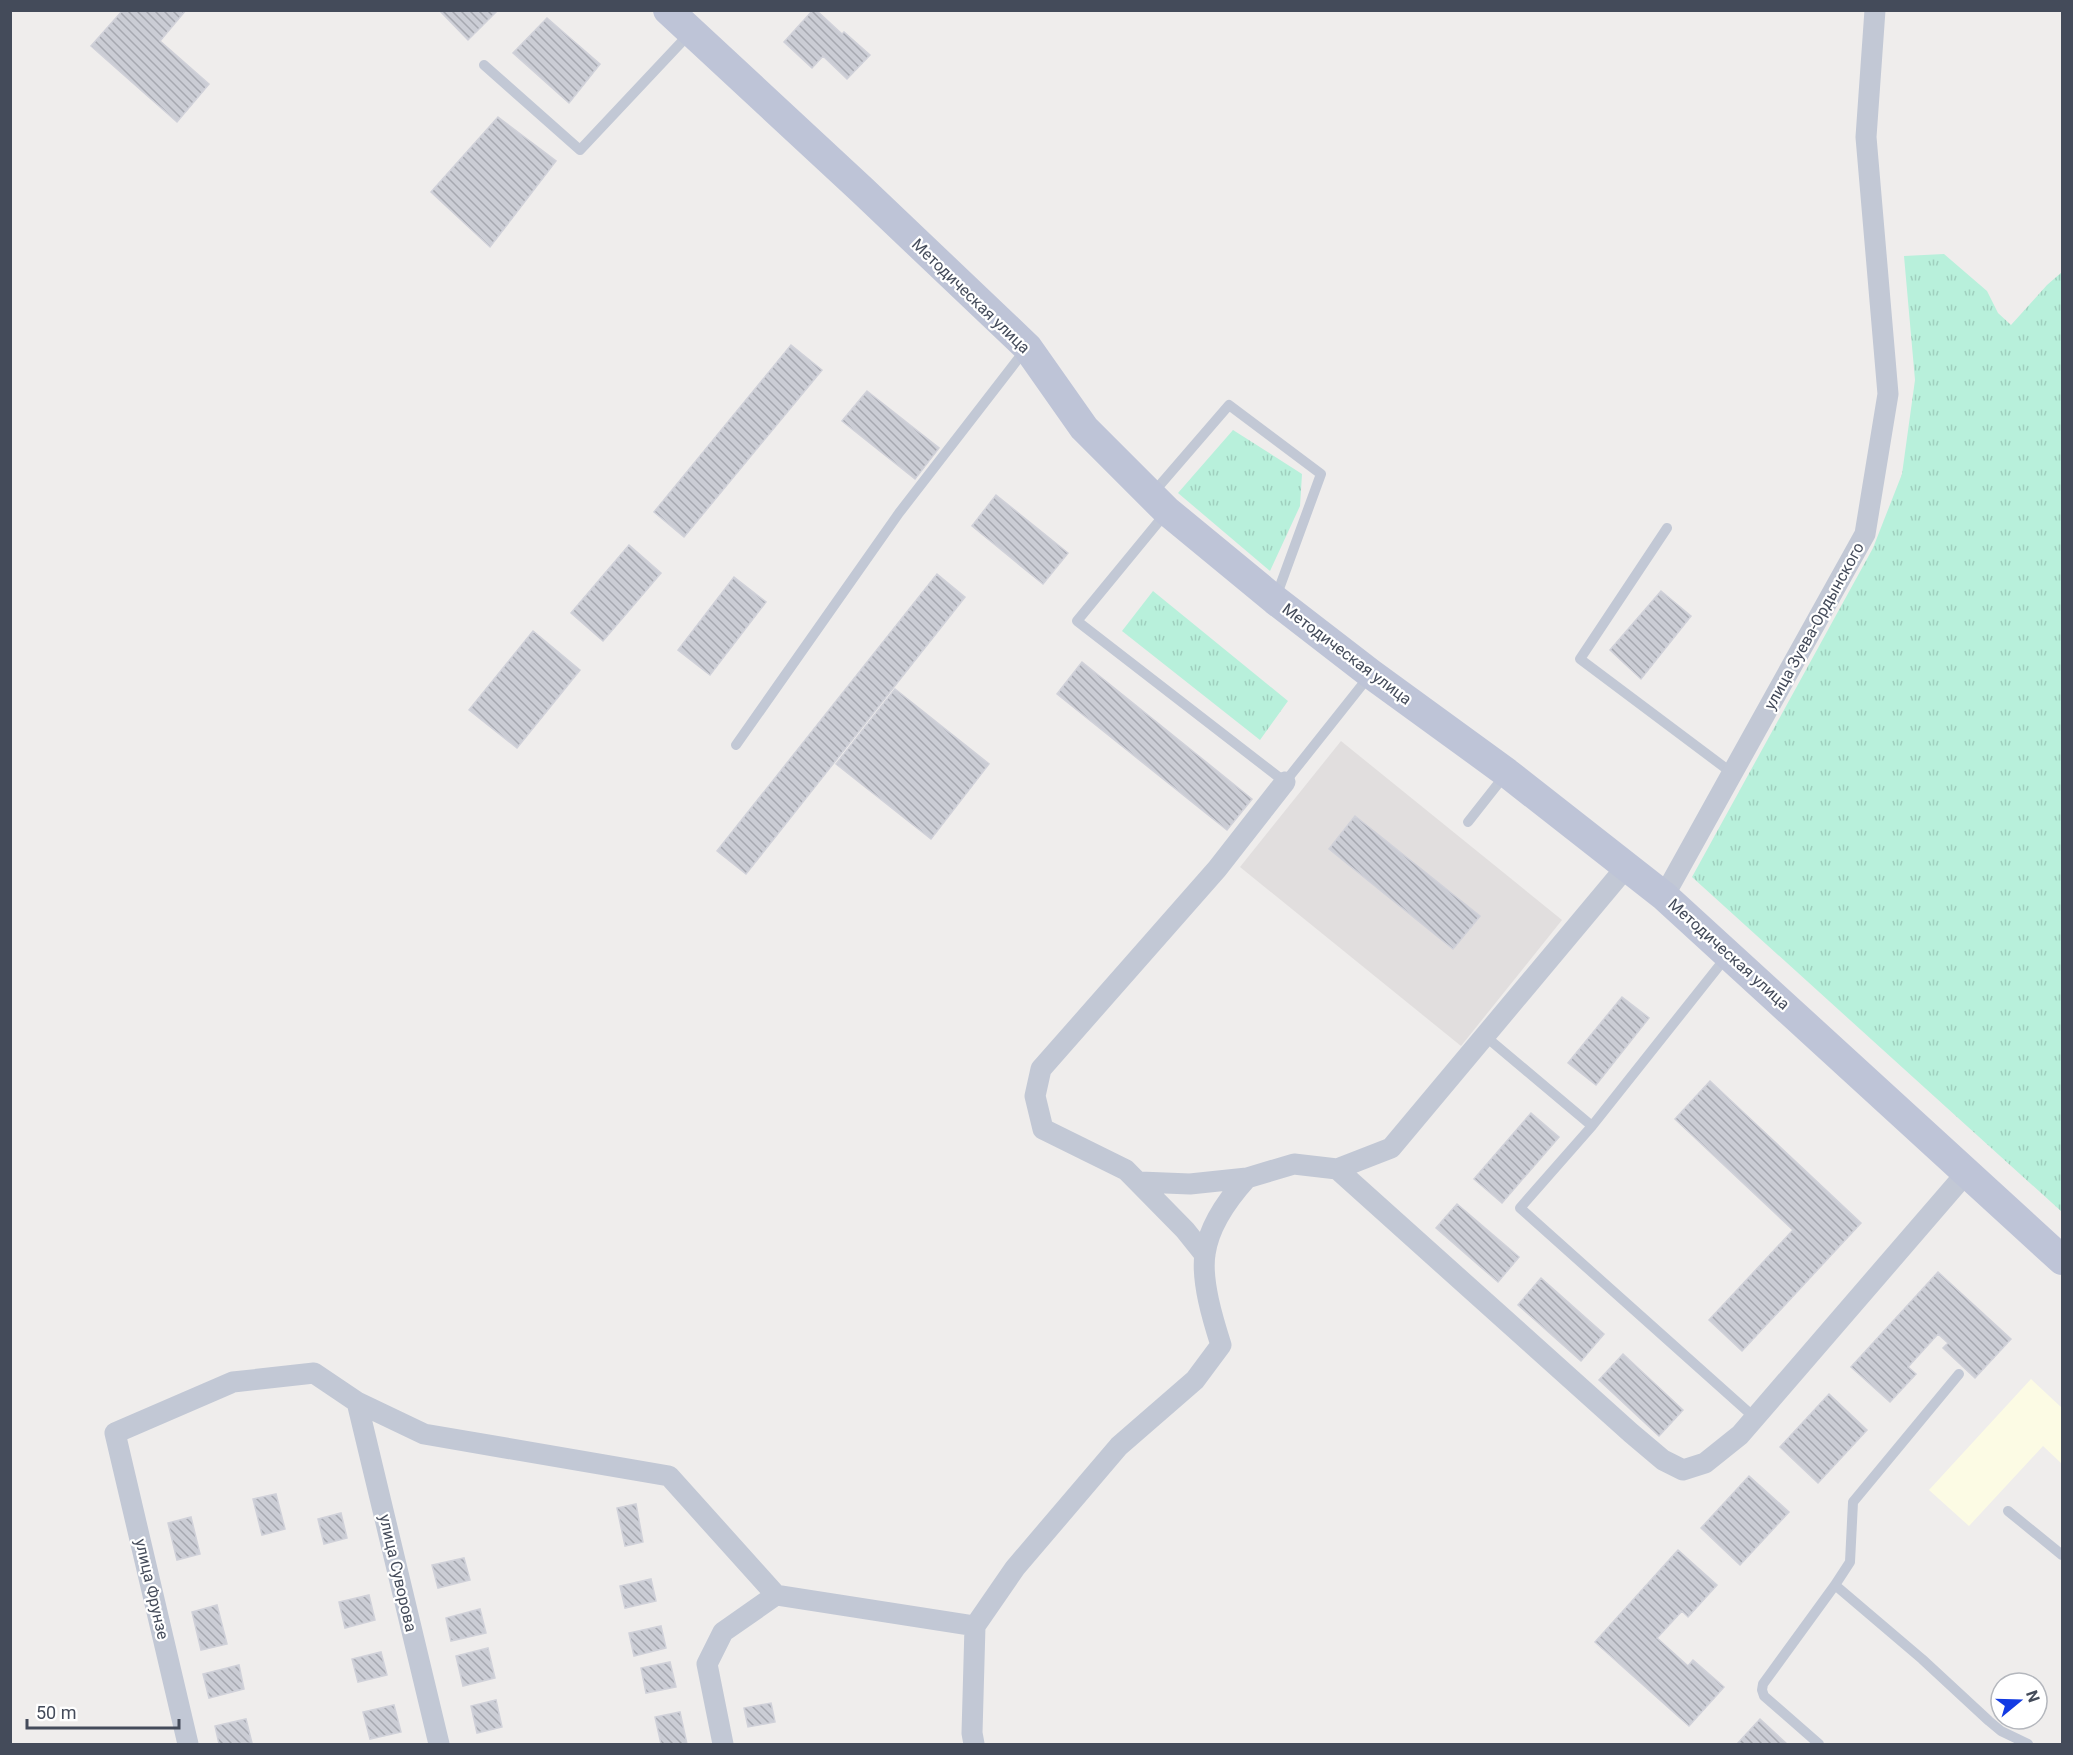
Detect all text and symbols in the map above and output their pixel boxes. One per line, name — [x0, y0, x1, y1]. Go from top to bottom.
street label: Методическая улица — [908, 235, 1034, 357]
street label: улица Зуева-Ордынского — [1760, 539, 1868, 713]
street label: Методическая улица — [1279, 599, 1415, 709]
street label: Методическая улица — [1664, 894, 1794, 1014]
street label: улица Суворова — [375, 1512, 421, 1634]
street label: улица Фрунзе — [131, 1537, 173, 1641]
north arrow — [1989, 1671, 2049, 1731]
text: N — [2022, 1688, 2044, 1705]
scale bar — [27, 1692, 178, 1730]
text: 50 m — [36, 1702, 76, 1723]

